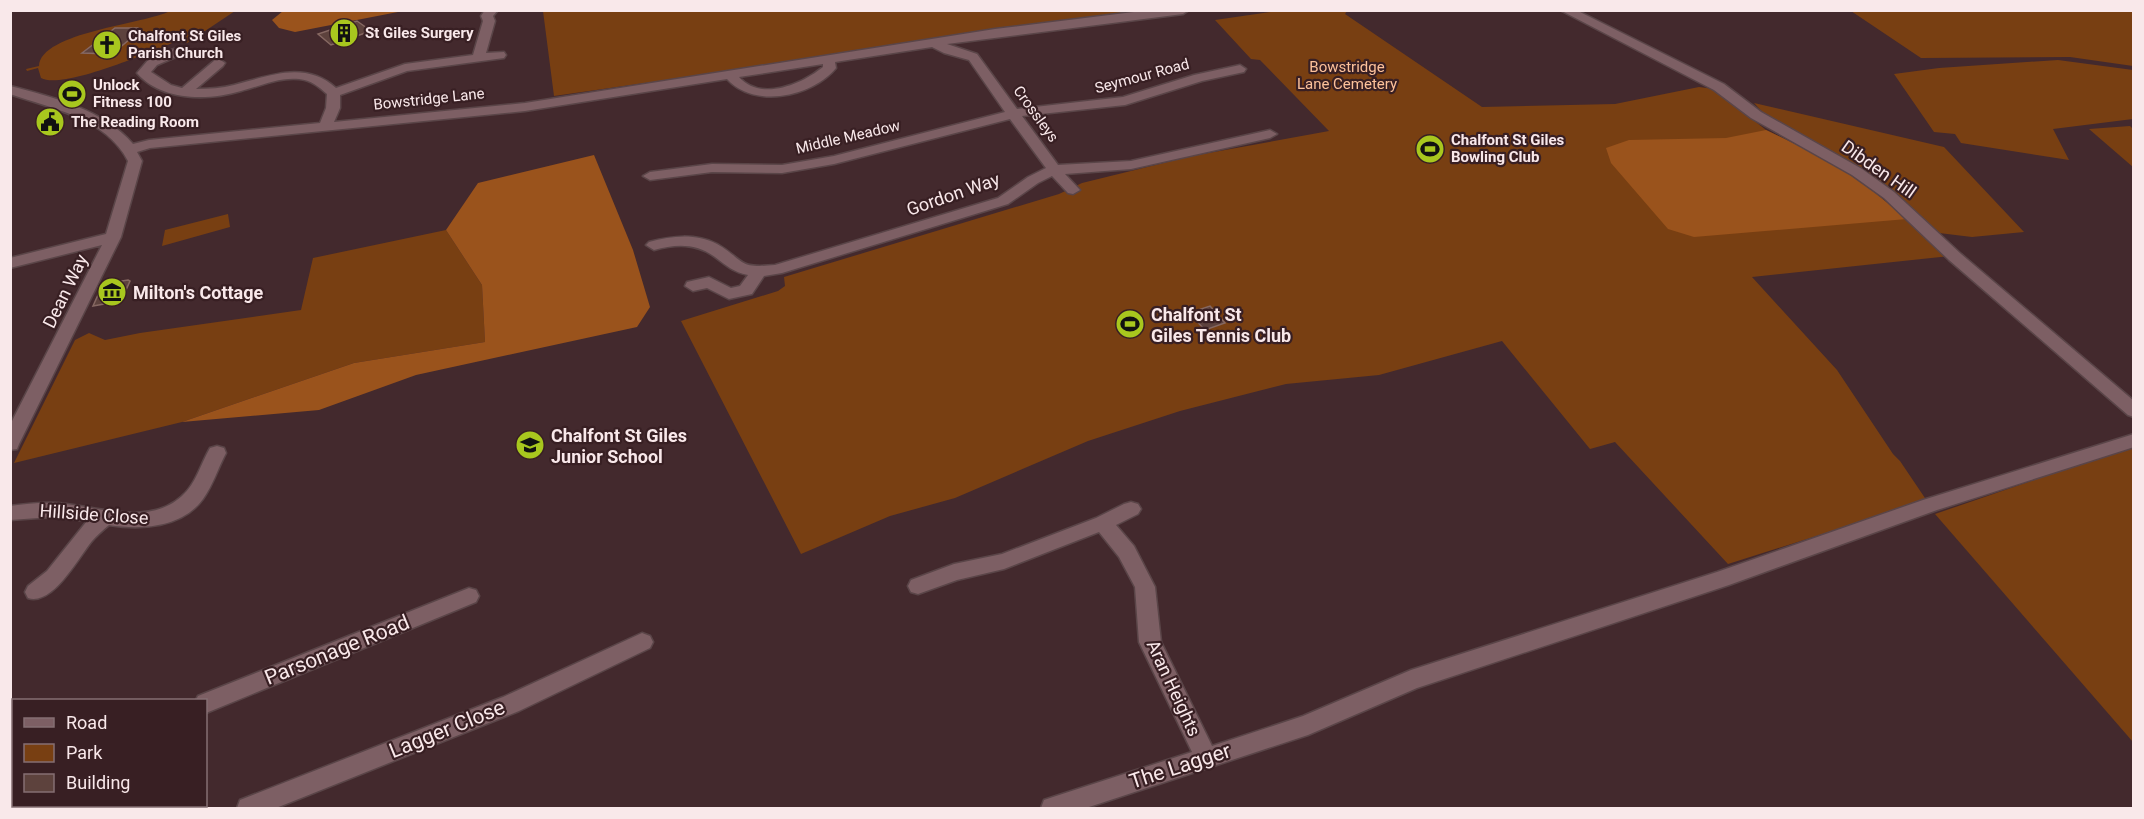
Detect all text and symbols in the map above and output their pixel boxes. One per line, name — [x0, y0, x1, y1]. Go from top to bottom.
building icon: St Giles Surgery — [328, 17, 360, 49]
place label: St Giles Surgery — [365, 24, 474, 42]
place label: Chalfont St Giles Parish Church — [128, 27, 242, 62]
church icon: Chalfont St Giles Parish Church — [91, 29, 123, 61]
street label: Seymour Road — [1093, 55, 1191, 97]
park label: Bowstridge Lane Cemetery — [1297, 58, 1397, 93]
place label: Unlock Fitness 100 — [93, 76, 172, 111]
sports icon: Unlock Fitness 100 — [56, 78, 88, 110]
street label: Crossleys — [1010, 82, 1062, 146]
street label: Bowstridge Lane — [373, 84, 485, 114]
public building icon: The Reading Room — [34, 106, 66, 138]
place label: The Reading Room — [71, 113, 199, 131]
street label: Middle Meadow — [794, 116, 902, 158]
place label: Chalfont St Giles Bowling Club — [1451, 131, 1565, 166]
sports icon: Chalfont St Giles Bowling Club — [1414, 133, 1446, 165]
street label: Dibden Hill — [1838, 136, 1920, 202]
street label: Gordon Way — [904, 168, 1003, 220]
street label: Dean Way — [38, 250, 92, 331]
museum icon: Milton's Cottage — [96, 276, 128, 308]
place label: Milton's Cottage — [133, 282, 264, 303]
place label: Chalfont St Giles Tennis Club — [1151, 304, 1291, 346]
sports icon: Chalfont St Giles Tennis Club — [1114, 308, 1146, 340]
place label: Chalfont St Giles Junior School — [551, 425, 687, 467]
school or university icon: Chalfont St Giles Junior School — [514, 429, 546, 461]
street label: Hillside Close — [39, 500, 149, 528]
street label: Parsonage Road — [261, 610, 413, 690]
street label: Aran Heights — [1143, 637, 1205, 739]
street label: Lagger Close — [386, 695, 508, 763]
legend — [12, 699, 207, 807]
text: Road — [66, 712, 107, 733]
street label: The Lagger — [1126, 738, 1234, 794]
text: Park — [66, 742, 103, 763]
text: Building — [66, 772, 130, 793]

